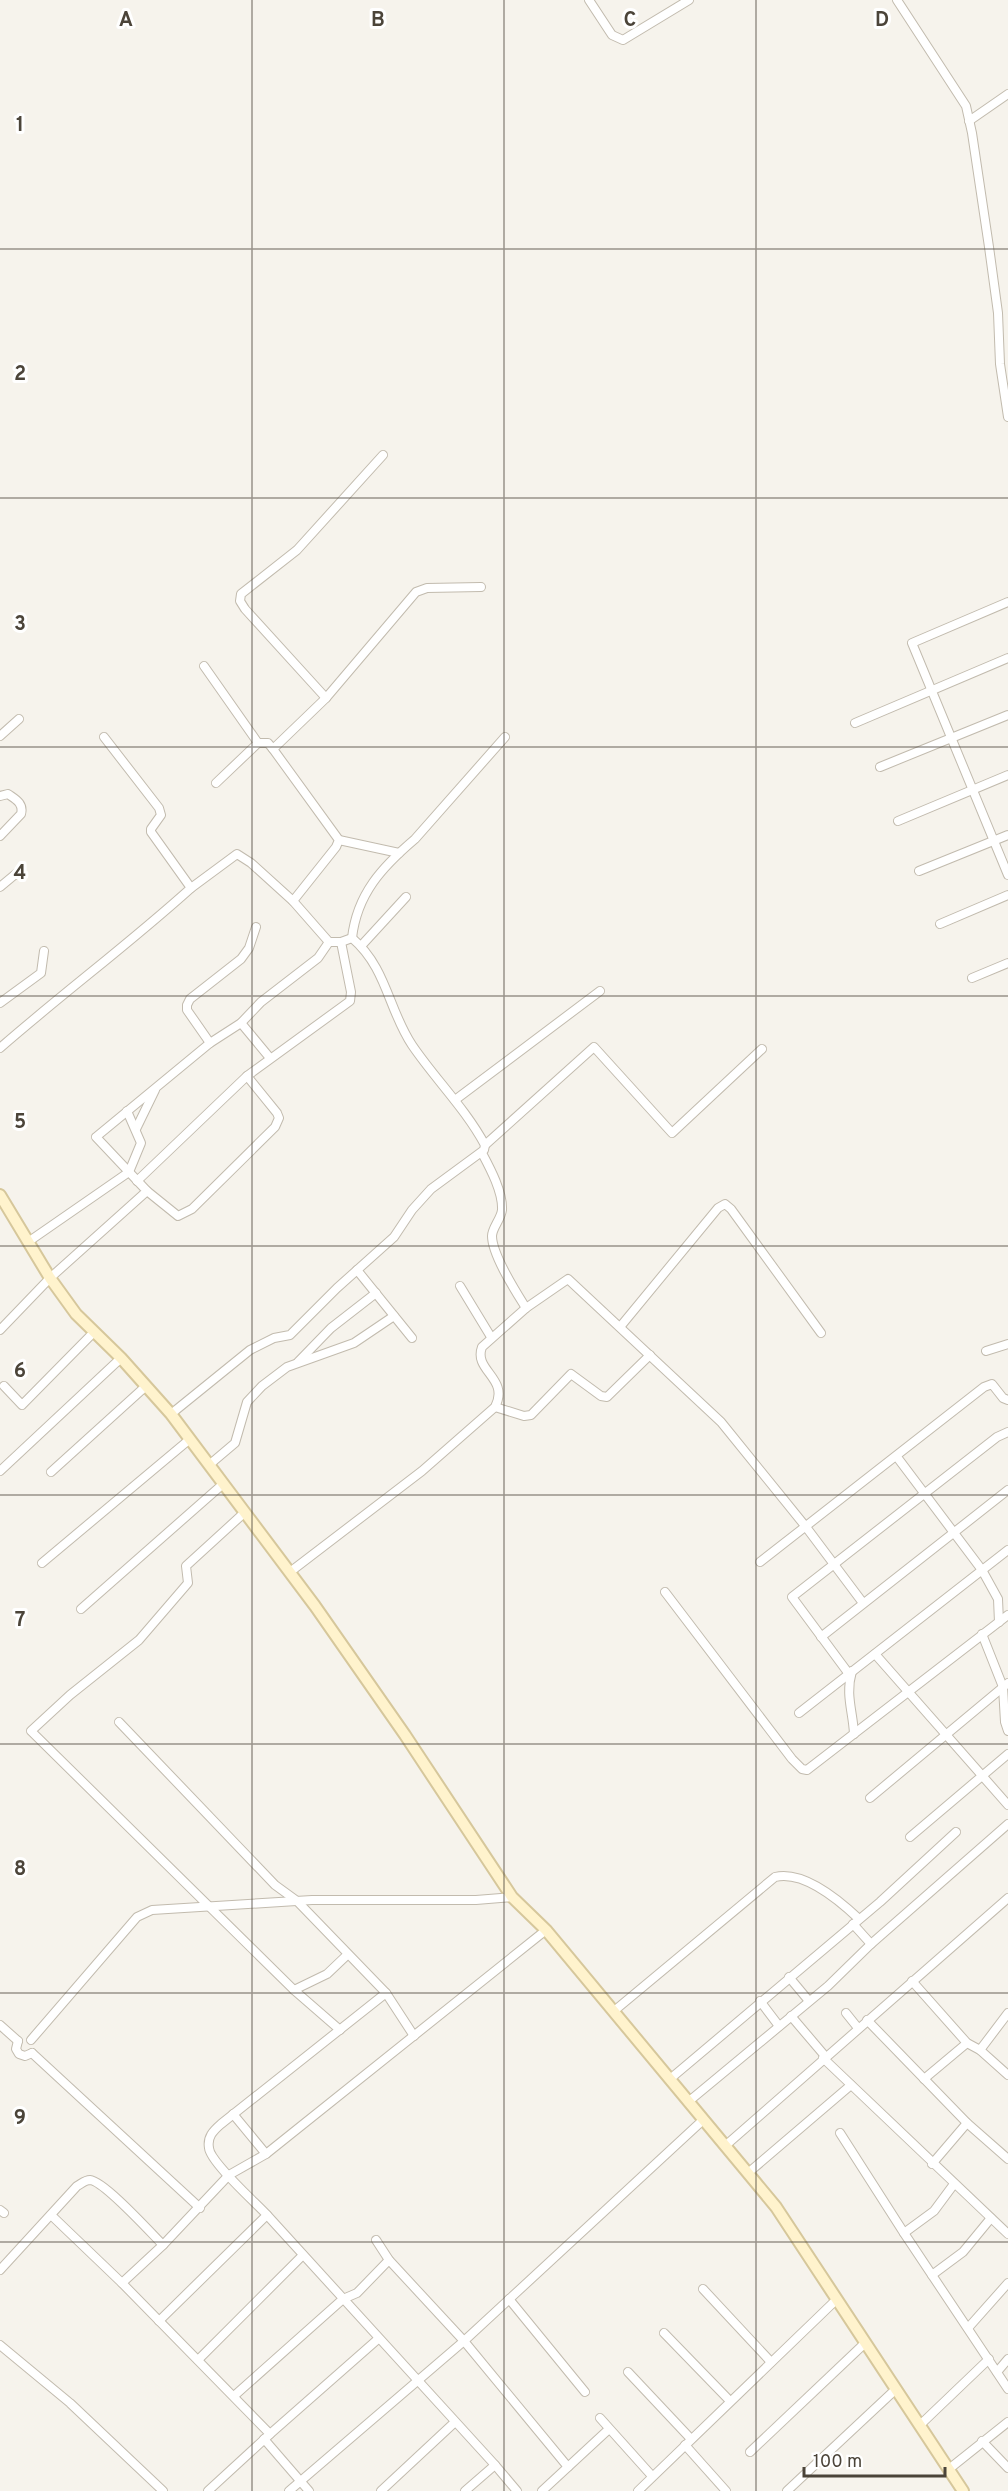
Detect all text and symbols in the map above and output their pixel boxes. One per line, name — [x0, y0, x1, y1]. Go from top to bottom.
text: A — [119, 8, 133, 34]
text: B — [371, 8, 385, 34]
text: C — [624, 8, 636, 34]
text: D — [875, 8, 889, 34]
text: 1 — [16, 113, 24, 139]
text: 2 — [14, 362, 26, 388]
text: 3 — [14, 612, 26, 638]
text: 4 — [14, 861, 26, 887]
text: 5 — [14, 1110, 26, 1136]
text: 6 — [14, 1359, 26, 1385]
text: 7 — [15, 1608, 25, 1634]
text: 8 — [14, 1857, 26, 1883]
text: 9 — [14, 2106, 26, 2132]
scale bar — [804, 2440, 945, 2478]
text: 100 m — [813, 2451, 862, 2474]

